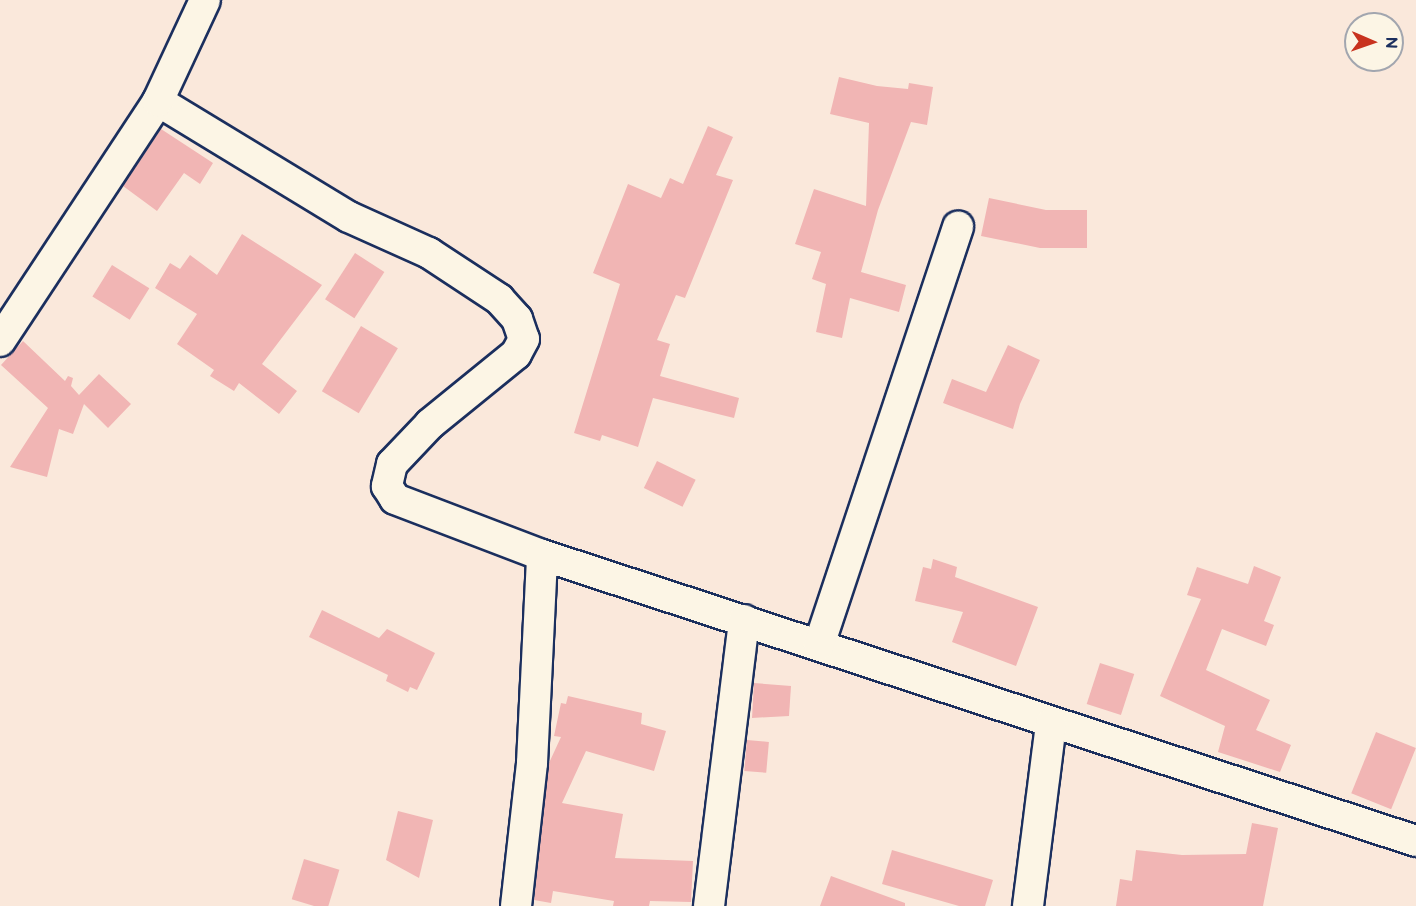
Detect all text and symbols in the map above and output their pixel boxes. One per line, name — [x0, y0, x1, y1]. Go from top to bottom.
north arrow — [1344, 12, 1404, 72]
text: N — [1381, 36, 1400, 49]

